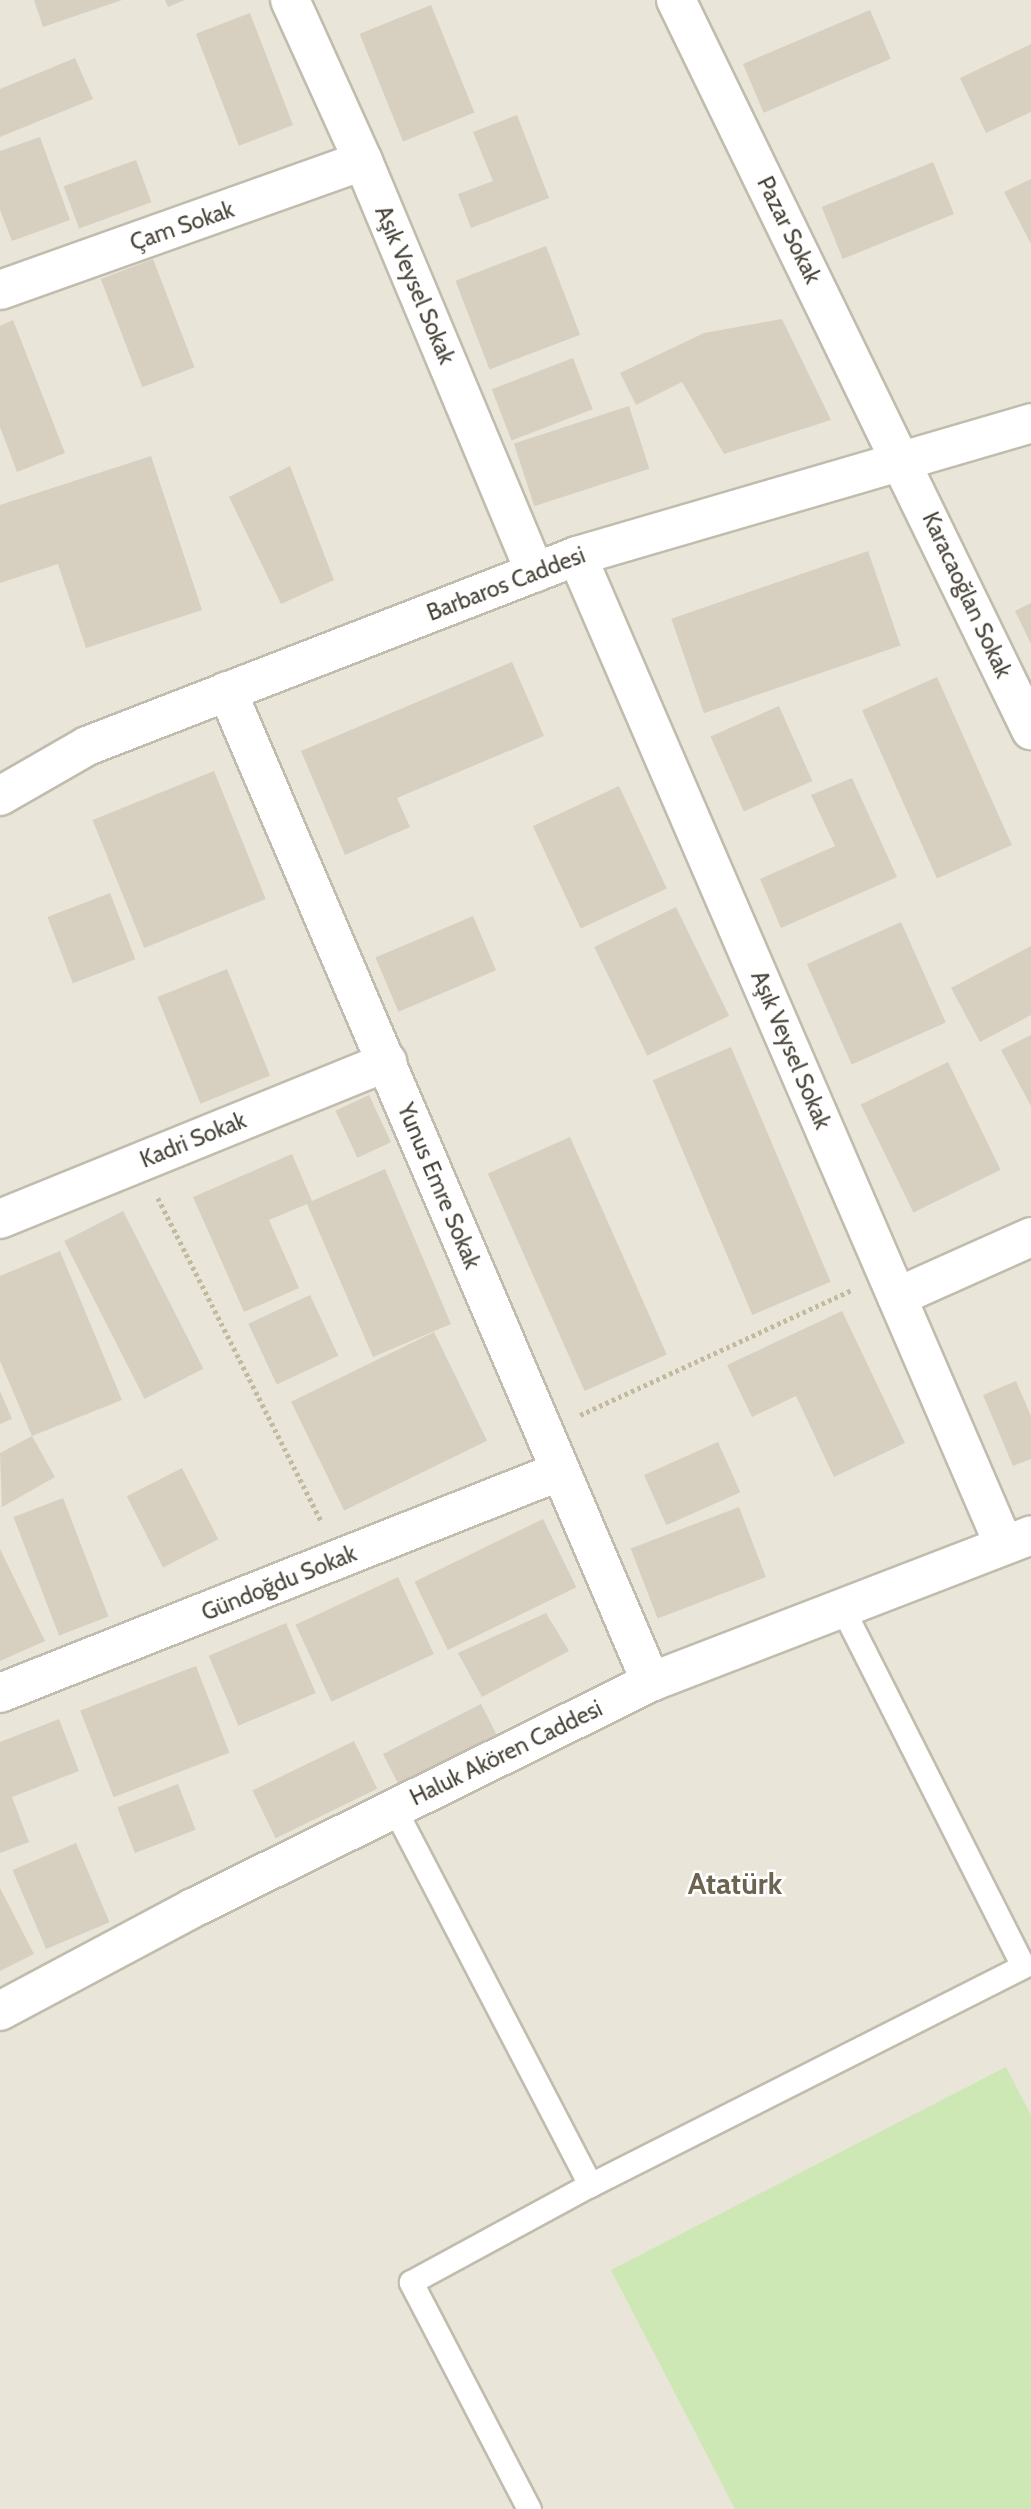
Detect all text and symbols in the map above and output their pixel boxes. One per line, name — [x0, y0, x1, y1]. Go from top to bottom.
street label: Pazar Sokak — [751, 172, 827, 288]
street label: Çam Sokak — [126, 195, 238, 257]
street label: Aşık Veysel Sokak — [369, 202, 461, 368]
street label: Karacaoğlan Sokak — [916, 508, 1018, 682]
street label: Barbaros Caddesi — [423, 541, 589, 627]
street label: Aşık Veysel Sokak — [745, 967, 837, 1133]
street label: Yunus Emre Sokak — [392, 1099, 486, 1273]
street label: Kadri Sokak — [136, 1106, 250, 1174]
street label: Gündoğdu Sokak — [197, 1539, 361, 1627]
street label: Haluk Akören Caddesi — [405, 1694, 607, 1812]
district label: Atatürk — [688, 1866, 782, 1902]

